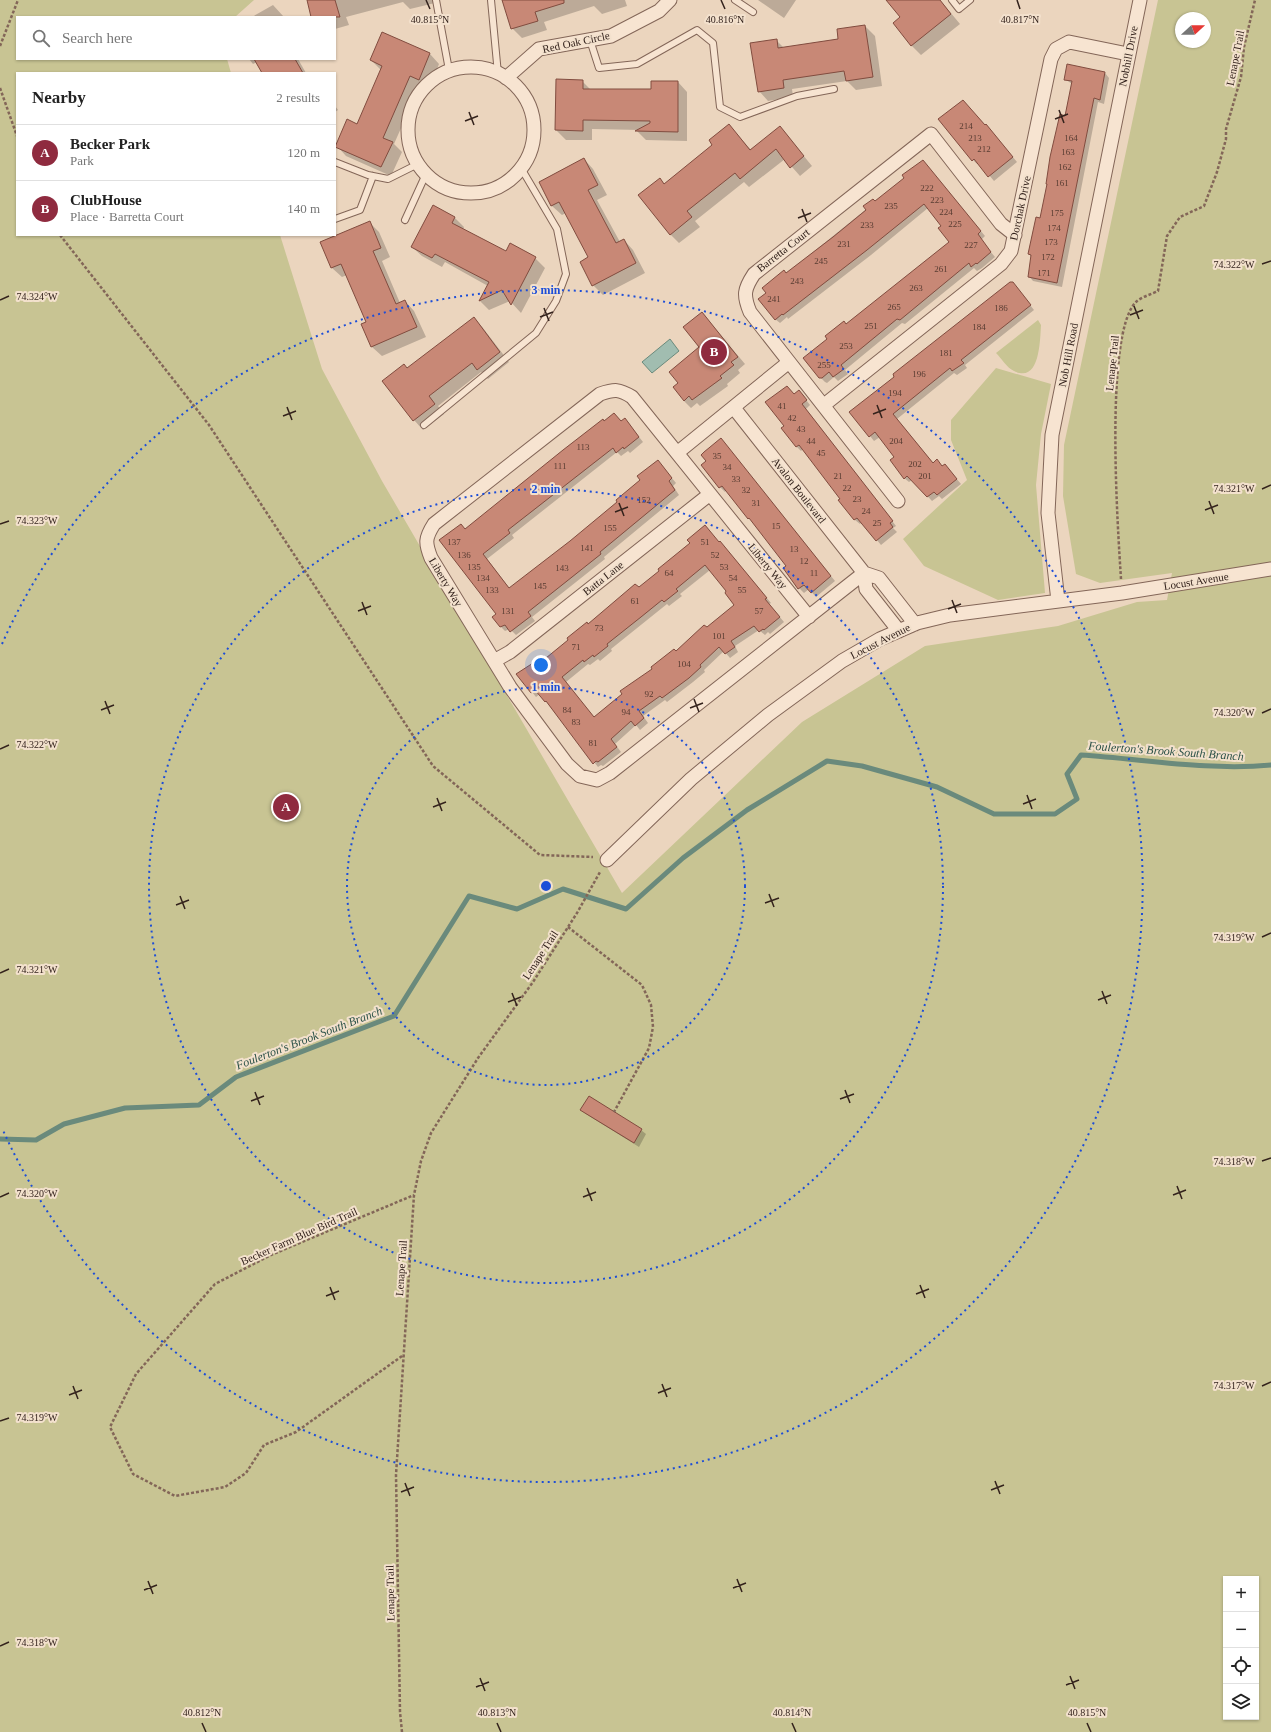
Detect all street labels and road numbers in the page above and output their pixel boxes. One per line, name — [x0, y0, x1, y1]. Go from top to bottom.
street label: Nobhill Drive — [1116, 25, 1140, 87]
street label: Red Oak Circle — [541, 29, 611, 55]
street label: Lenape Trail — [1224, 29, 1246, 87]
street label: Dorchak Drive — [1007, 175, 1033, 241]
street label: Barretta Court — [754, 226, 812, 274]
street label: Nob Hill Road — [1056, 322, 1080, 388]
street label: Lenape Trail — [1103, 335, 1121, 391]
street label: Avalon Boulevard — [770, 455, 829, 526]
street label: Liberty Way — [746, 541, 790, 591]
street label: Liberty Way — [427, 555, 466, 609]
street label: Batta Lane — [580, 558, 626, 597]
street label: Locust Avenue — [1163, 570, 1229, 592]
street label: Locust Avenue — [848, 621, 912, 661]
street label: Lenape Trail — [520, 928, 560, 982]
street label: Becker Farm Blue Bird Trail — [239, 1205, 359, 1267]
street label: Lenape Trail — [393, 1240, 409, 1296]
street label: Lenape Trail — [384, 1565, 396, 1621]

